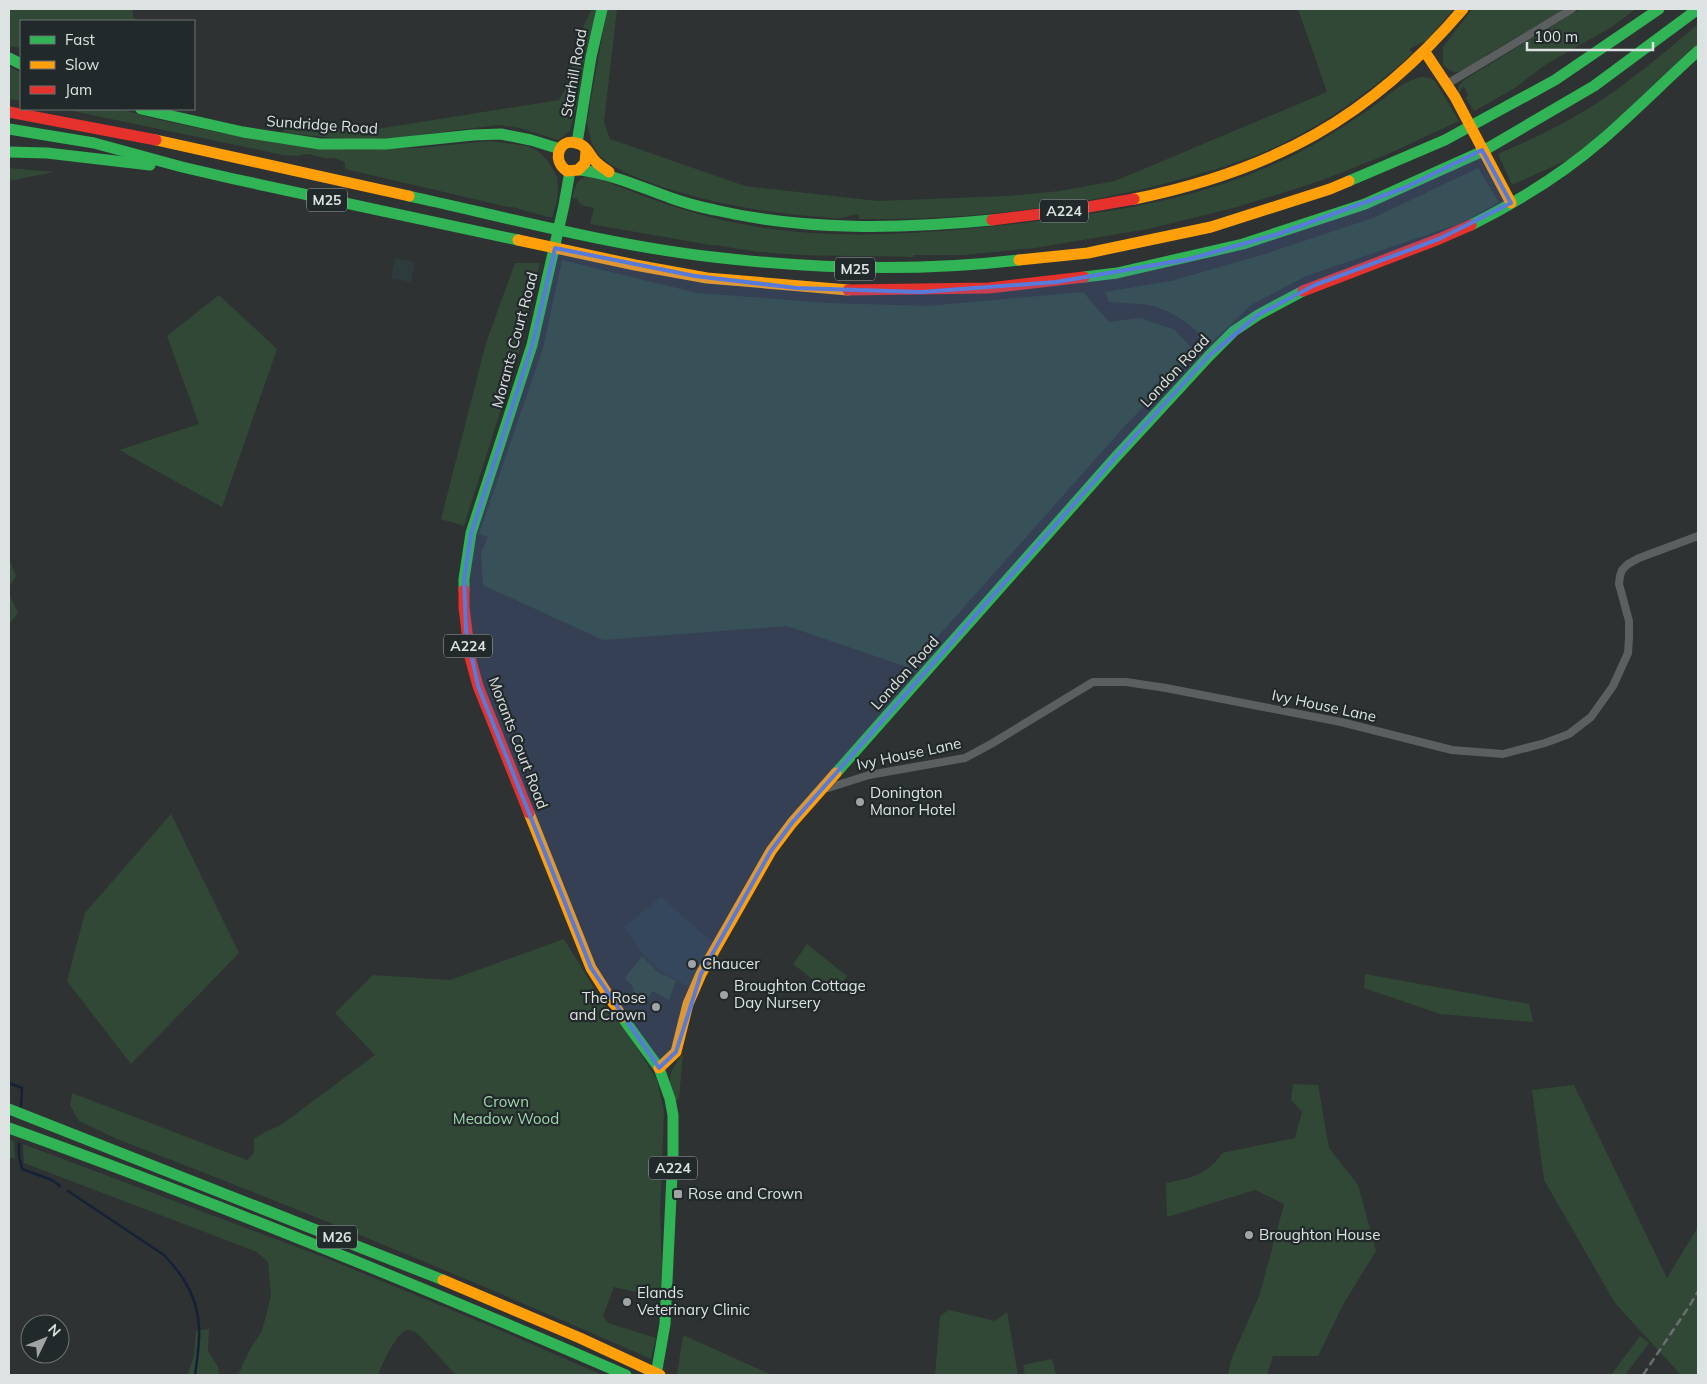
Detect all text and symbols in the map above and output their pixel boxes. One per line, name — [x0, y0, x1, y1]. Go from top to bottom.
legend — [20, 20, 195, 110]
scale bar — [1527, 20, 1653, 52]
street label: Starhill Road — [556, 27, 591, 118]
text: 100 m — [1534, 27, 1578, 46]
text: Fast — [65, 30, 95, 49]
text: Slow — [65, 55, 99, 74]
text: Jam — [65, 80, 92, 99]
street label: Sundridge Road — [266, 111, 378, 138]
road number: M25 — [307, 188, 347, 212]
road number: A224 — [1040, 200, 1088, 222]
road number: M25 — [835, 258, 875, 280]
street label: Morants Court Road — [487, 270, 542, 410]
street label: London Road — [1136, 330, 1213, 411]
street label: London Road — [867, 632, 943, 713]
road number: A224 — [444, 634, 492, 658]
street label: Morants Court Road — [485, 674, 552, 812]
street label: Ivy House Lane — [1270, 685, 1378, 726]
street label: Ivy House Lane — [855, 733, 963, 774]
place label: Donington Manor Hotel — [870, 783, 955, 819]
marker: Donington Manor Hotel — [854, 796, 866, 808]
place label: Chaucer — [702, 954, 760, 973]
marker: Chaucer — [686, 958, 698, 970]
place label: Broughton Cottage Day Nursery — [734, 976, 866, 1012]
place label: The Rose and Crown — [569, 988, 646, 1024]
marker: Broughton Cottage Day Nursery — [718, 989, 730, 1001]
marker: The Rose and Crown — [650, 1001, 662, 1013]
park label: Crown Meadow Wood — [453, 1092, 559, 1128]
road number: A224 — [649, 1156, 697, 1180]
place label: Rose and Crown — [688, 1184, 803, 1203]
marker: Rose and Crown — [672, 1188, 684, 1200]
place label: Broughton House — [1259, 1225, 1380, 1244]
road number: M26 — [317, 1226, 357, 1248]
marker: Broughton House — [1243, 1229, 1255, 1241]
place label: Elands Veterinary Clinic — [637, 1283, 750, 1319]
marker: Elands Veterinary Clinic — [621, 1296, 633, 1308]
north arrow — [20, 1314, 70, 1364]
text: N — [44, 1320, 65, 1340]

